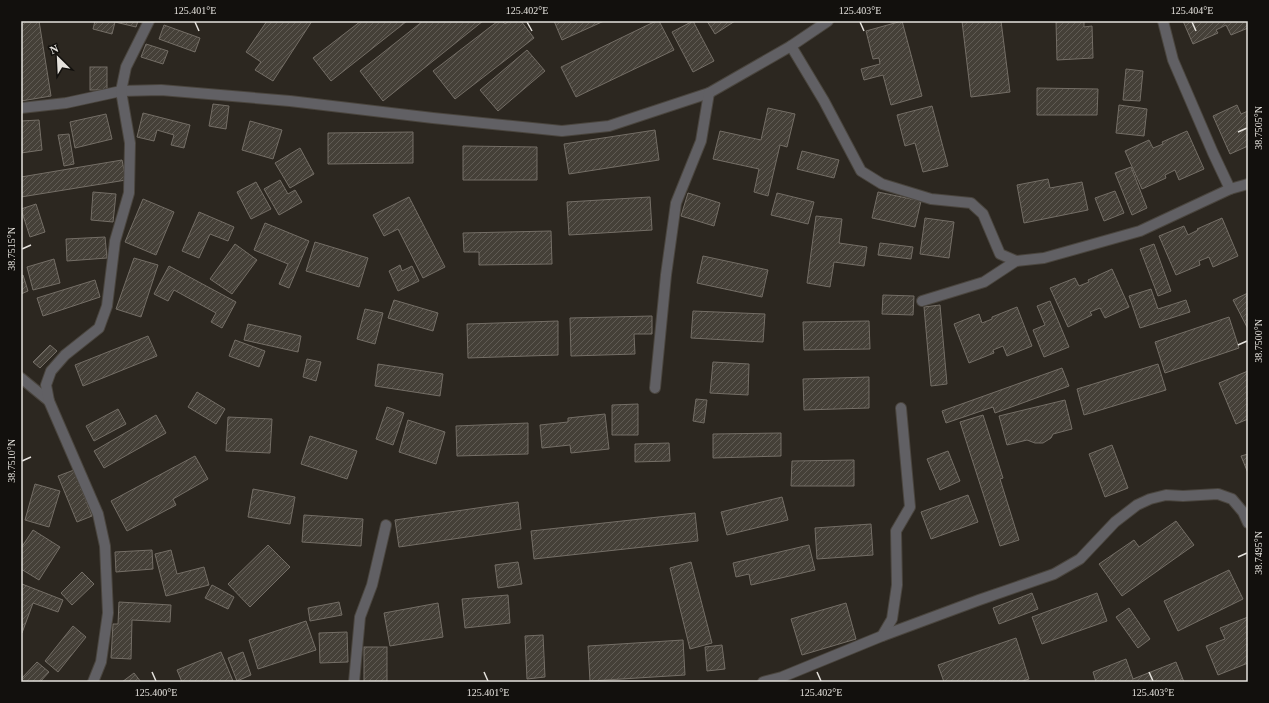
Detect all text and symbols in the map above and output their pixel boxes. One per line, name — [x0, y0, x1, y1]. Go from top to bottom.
text: 125.401°E — [174, 5, 216, 16]
text: 125.402°E — [506, 5, 548, 16]
text: 125.403°E — [839, 5, 881, 16]
text: 125.404°E — [1171, 5, 1213, 16]
north arrow — [38, 38, 78, 78]
text: N — [48, 42, 60, 56]
text: 38.7505°N — [1253, 106, 1264, 150]
text: 38.7515°N — [6, 227, 17, 271]
text: 38.7500°N — [1253, 319, 1264, 363]
text: 38.7510°N — [6, 439, 17, 483]
text: 38.7495°N — [1253, 531, 1264, 575]
text: 125.400°E — [135, 687, 177, 698]
text: 125.401°E — [467, 687, 509, 698]
text: 125.402°E — [800, 687, 842, 698]
text: 125.403°E — [1132, 687, 1174, 698]

